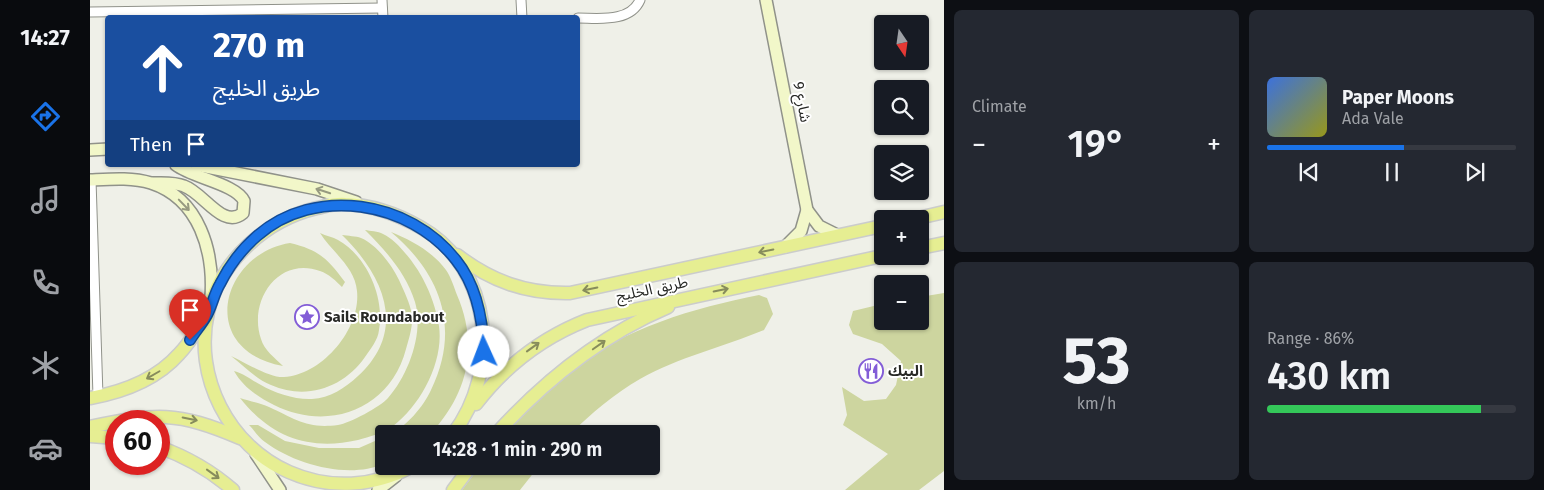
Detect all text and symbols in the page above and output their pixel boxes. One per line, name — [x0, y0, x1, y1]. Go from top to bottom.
north arrow — [874, 15, 929, 70]
map controls — [874, 15, 929, 330]
text: 14:27 — [20, 24, 70, 51]
text: 270 m — [213, 24, 305, 66]
icon: ahead — [130, 35, 195, 100]
text: طريق الخليج — [213, 75, 320, 102]
street label: شارع 9 — [786, 80, 815, 125]
button: search — [874, 80, 929, 135]
text: Paper Moons — [1342, 86, 1454, 109]
text: Climate — [972, 97, 1027, 116]
icon: directions — [28, 99, 63, 134]
text: Ada Vale — [1342, 109, 1404, 128]
text: 19° — [1067, 121, 1126, 167]
text: − — [972, 128, 986, 161]
text: + — [1207, 128, 1221, 161]
icon: arrive — [182, 130, 210, 158]
text: Then — [130, 133, 172, 156]
button: layers — [874, 145, 929, 200]
icon: previous — [1295, 158, 1323, 186]
icon: pause — [1378, 158, 1406, 186]
icon: next — [1461, 158, 1489, 186]
icon: music — [28, 182, 63, 217]
one-way arrow — [316, 186, 332, 195]
one-way arrow — [178, 199, 190, 212]
button: + — [874, 210, 929, 265]
one-way arrow — [759, 247, 775, 256]
icon: phone — [28, 265, 63, 300]
street label: طريق الخليج — [614, 273, 690, 308]
button: − — [874, 275, 929, 330]
one-way arrow — [583, 284, 599, 294]
one-way arrow — [713, 285, 729, 295]
pin — [169, 289, 211, 340]
icon: arrive — [176, 296, 204, 324]
place icon: Sails Roundabout — [294, 304, 320, 330]
place label: Sails Roundabout — [324, 308, 445, 326]
text: 53 — [1062, 322, 1131, 400]
position arrow — [457, 325, 509, 377]
text: Range · 86% — [1267, 329, 1354, 348]
one-way arrow — [592, 340, 606, 350]
one-way arrow — [526, 342, 540, 352]
icon: climate — [28, 348, 63, 383]
text: 430 km — [1267, 353, 1391, 399]
restaurant icon: البيك — [858, 358, 884, 384]
place label: البيك — [888, 362, 923, 380]
one-way arrow — [146, 371, 160, 381]
text: km/h — [1077, 394, 1116, 413]
speed limit sign: 60 — [105, 410, 170, 475]
one-way arrow — [181, 415, 197, 424]
icon: car — [28, 431, 63, 466]
text: 14:28 · 1 min · 290 m — [433, 438, 602, 461]
one-way arrow — [206, 469, 220, 479]

